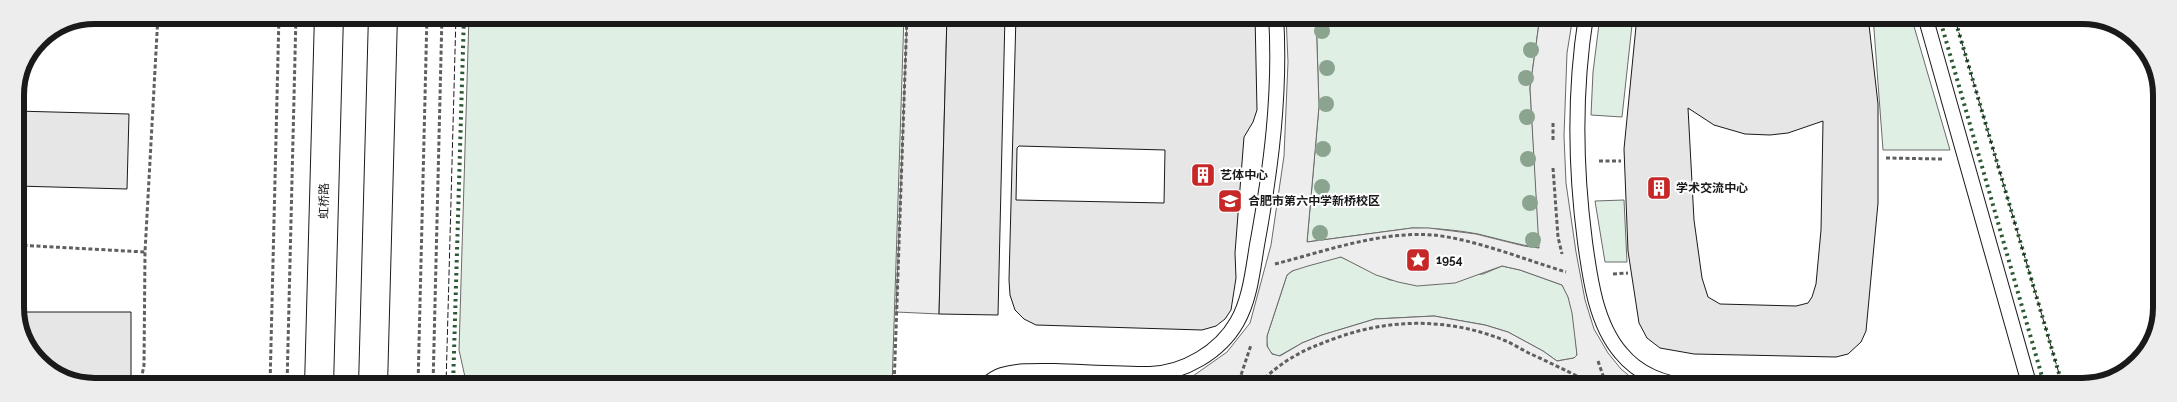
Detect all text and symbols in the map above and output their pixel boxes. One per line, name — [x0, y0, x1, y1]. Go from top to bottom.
building icon: 艺体中心 — [1190, 162, 1216, 188]
place label: 艺体中心 — [1220, 168, 1268, 182]
building icon: 学术交流中心 — [1646, 175, 1672, 201]
place label: 学术交流中心 — [1676, 181, 1748, 195]
street label: 虹桥路 — [317, 183, 331, 219]
school or university icon: 合肥市第六中学新桥校区 — [1217, 188, 1243, 214]
place label: 合肥市第六中学新桥校区 — [1248, 194, 1380, 208]
place icon: 1954 — [1405, 247, 1431, 273]
place label: 1954 — [1436, 253, 1463, 267]

